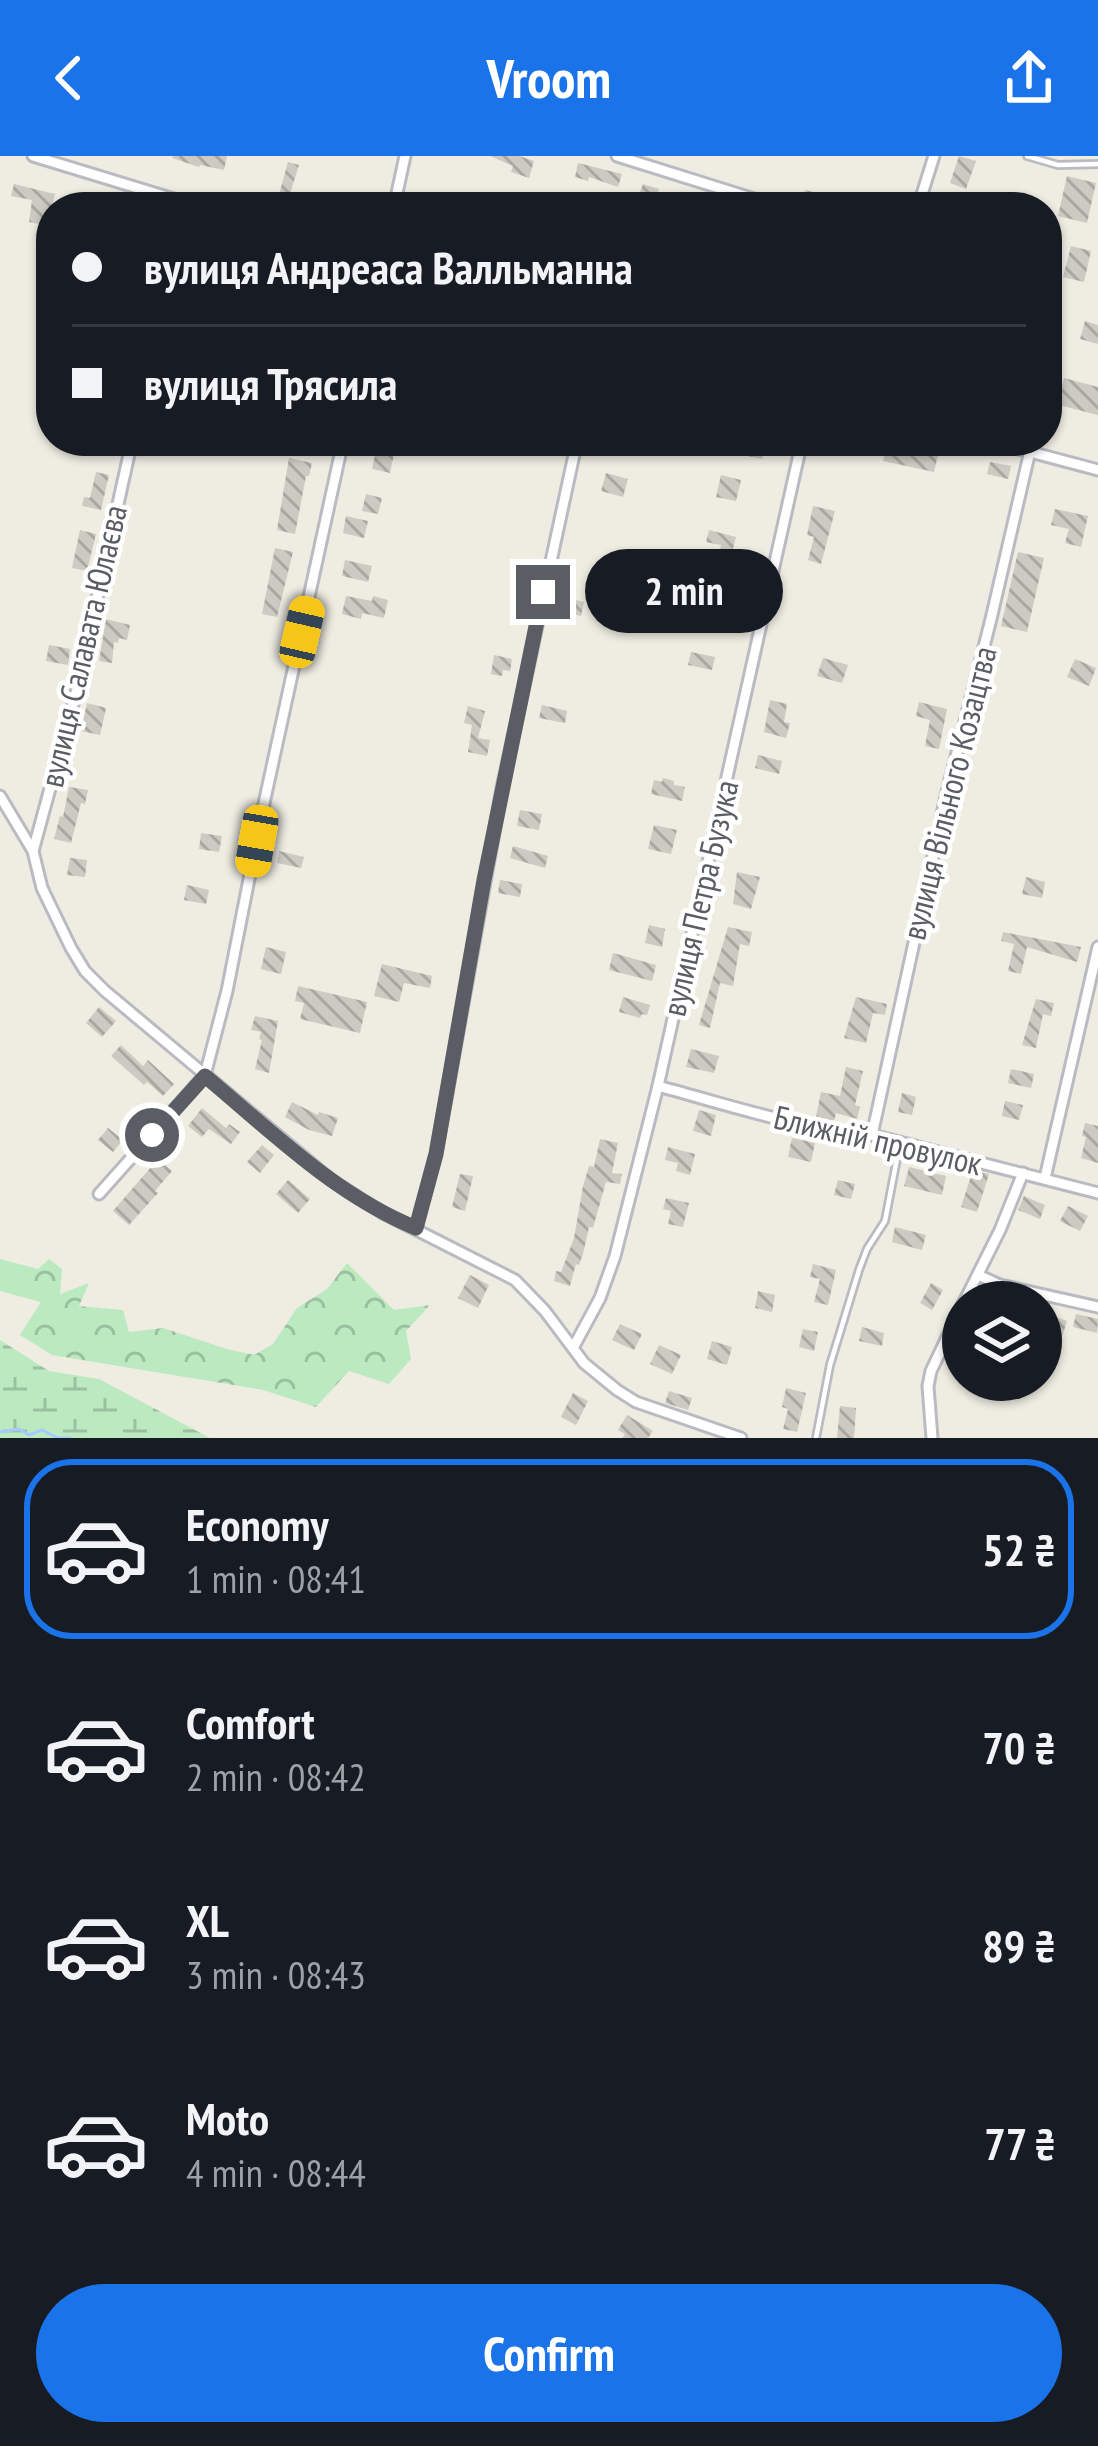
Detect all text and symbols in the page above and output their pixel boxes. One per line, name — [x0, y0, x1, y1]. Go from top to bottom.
text: Vroom — [487, 43, 611, 113]
icon: back — [36, 45, 102, 111]
icon: share — [996, 45, 1062, 111]
text: вулиця Андреаса Валльманна — [144, 238, 633, 296]
text: вулиця Трясила — [144, 354, 397, 412]
street label: вулиця Салавата Юлаєва — [29, 501, 136, 791]
callout: 2 min — [585, 550, 783, 634]
route end — [516, 565, 570, 619]
text: 2 min — [645, 565, 723, 616]
car — [276, 593, 328, 671]
street label: вулиця Вільного Козацтва — [891, 642, 1006, 944]
street label: вулиця Петра Бузука — [651, 776, 748, 1020]
car — [233, 802, 281, 880]
street label: Ближній провулок — [770, 1095, 986, 1184]
route start — [125, 1108, 179, 1162]
map controls — [942, 1281, 1062, 1401]
button: layers — [942, 1281, 1062, 1401]
icon: car — [42, 1495, 150, 1603]
text: Economy — [186, 1495, 329, 1553]
text: 52 ₴ — [982, 1520, 1056, 1578]
text: 1 min · 08:41 — [186, 1553, 366, 1604]
icon: car — [42, 1693, 150, 1801]
text: Comfort — [186, 1693, 315, 1751]
text: 70 ₴ — [982, 1718, 1056, 1776]
text: 2 min · 08:42 — [186, 1751, 366, 1802]
icon: car — [42, 1891, 150, 1999]
text: XL — [186, 1891, 229, 1949]
text: 89 ₴ — [982, 1916, 1056, 1974]
text: 3 min · 08:43 — [186, 1949, 366, 2000]
icon: car — [42, 2089, 150, 2197]
text: Moto — [186, 2089, 269, 2147]
text: 77 ₴ — [984, 2114, 1056, 2172]
text: 4 min · 08:44 — [186, 2147, 366, 2198]
button: Confirm — [36, 2284, 1062, 2422]

